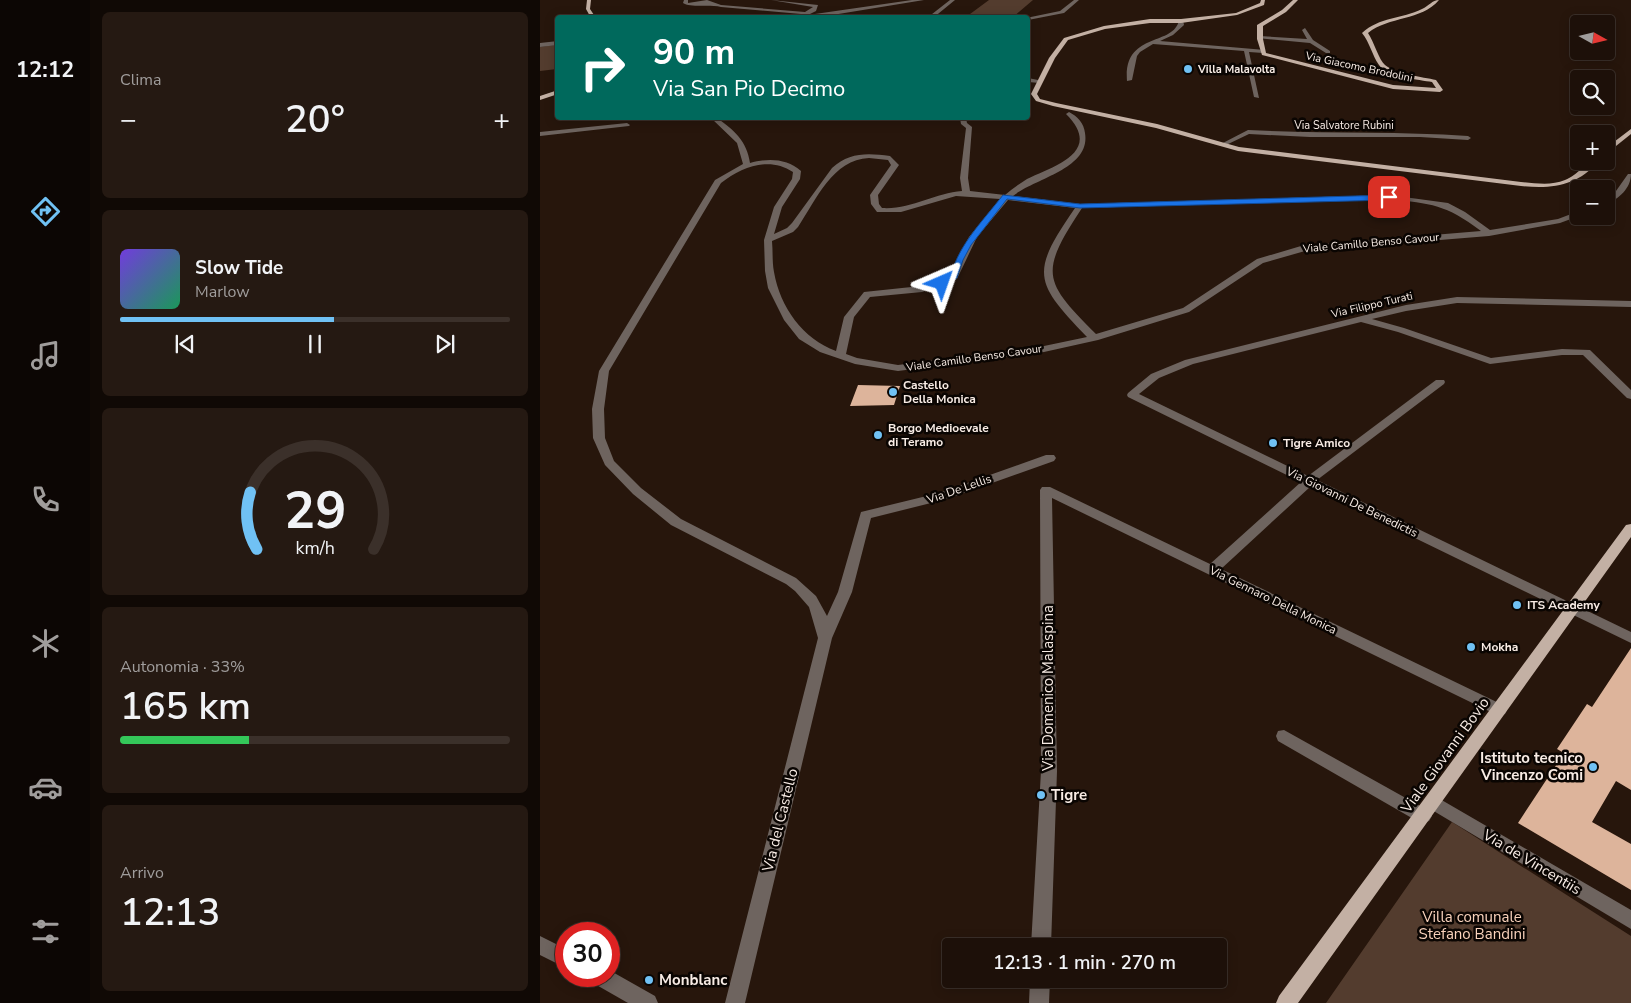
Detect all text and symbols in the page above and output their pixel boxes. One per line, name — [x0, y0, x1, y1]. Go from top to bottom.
north arrow — [1570, 15, 1615, 60]
map controls — [1570, 15, 1615, 225]
text: 90 m — [653, 29, 735, 76]
icon: right — [570, 35, 635, 100]
street label: Via Giacomo Brodolini — [1303, 48, 1414, 86]
text: 12:12 — [16, 55, 74, 85]
place label: Villa Malavolta — [1197, 62, 1275, 77]
marker: Villa Malavolta — [1182, 63, 1194, 75]
text: Clima — [120, 69, 161, 91]
button: search — [1570, 70, 1615, 115]
text: Via San Pio Decimo — [653, 74, 845, 104]
text: 20° — [285, 94, 345, 145]
text: − — [120, 101, 137, 139]
text: + — [493, 101, 510, 139]
street label: Via Salvatore Rubini — [1293, 118, 1394, 133]
button: + — [1570, 125, 1615, 170]
pin — [1368, 176, 1410, 218]
button: − — [1570, 180, 1615, 225]
icon: arrive — [1375, 183, 1403, 211]
icon: directions — [28, 194, 63, 229]
street label: Viale Camillo Benso Cavour — [1301, 230, 1440, 257]
text: Slow Tide — [195, 255, 283, 281]
position arrow — [915, 256, 967, 308]
text: Marlow — [195, 281, 250, 303]
street label: Via Filippo Turati — [1329, 288, 1414, 322]
icon: previous — [171, 330, 199, 358]
icon: pause — [301, 330, 329, 358]
icon: next — [431, 330, 459, 358]
icon: music — [28, 338, 63, 373]
street label: Viale Camillo Benso Cavour — [904, 341, 1043, 375]
place label: Castello Della Monica — [903, 377, 976, 407]
marker: Castello Della Monica — [887, 386, 899, 398]
place label: Borgo Medioevale di Teramo — [888, 420, 989, 450]
marker: Borgo Medioevale di Teramo — [872, 429, 884, 441]
place label: Tigre Amico — [1283, 435, 1350, 451]
marker: Tigre Amico — [1267, 437, 1279, 449]
street label: Via Giovanni De Benedictis — [1283, 463, 1421, 541]
street label: Via De Lellis — [924, 470, 994, 508]
text: 29 — [284, 475, 346, 546]
icon: phone — [28, 482, 63, 517]
text: km/h — [295, 536, 335, 560]
street label: Via Gennaro Della Monica — [1206, 562, 1339, 638]
place label: ITS Academy — [1527, 597, 1601, 613]
marker: ITS Academy — [1511, 599, 1523, 611]
street label: Via Domenico Malaspina — [1038, 605, 1058, 772]
icon: climate — [28, 626, 63, 661]
place label: Mokha — [1481, 639, 1518, 655]
marker: Mokha — [1465, 641, 1477, 653]
text: Autonomia · 33% — [120, 656, 245, 678]
text: 165 km — [120, 681, 251, 732]
street label: Viale Giovanni Bovio — [1396, 693, 1494, 818]
place label: Istituto tecnico Vincenzo Comi — [1480, 748, 1583, 785]
marker: Istituto tecnico Vincenzo Comi — [1587, 761, 1599, 773]
street label: Via del Castello — [757, 766, 803, 875]
icon: car — [28, 770, 63, 805]
place label: Tigre — [1051, 785, 1087, 805]
marker: Tigre — [1035, 789, 1047, 801]
street label: Via de Vincentiis — [1478, 824, 1585, 899]
text: Arrivo — [120, 862, 164, 884]
text: 12:13 — [120, 887, 220, 938]
park label: Villa comunale Stefano Bandini — [1419, 907, 1525, 944]
icon: filters — [28, 914, 63, 949]
speed limit sign: 30 — [555, 922, 620, 987]
text: 12:13 · 1 min · 270 m — [993, 950, 1176, 976]
place label: Monblanc — [659, 970, 727, 990]
marker: Monblanc — [643, 974, 655, 986]

